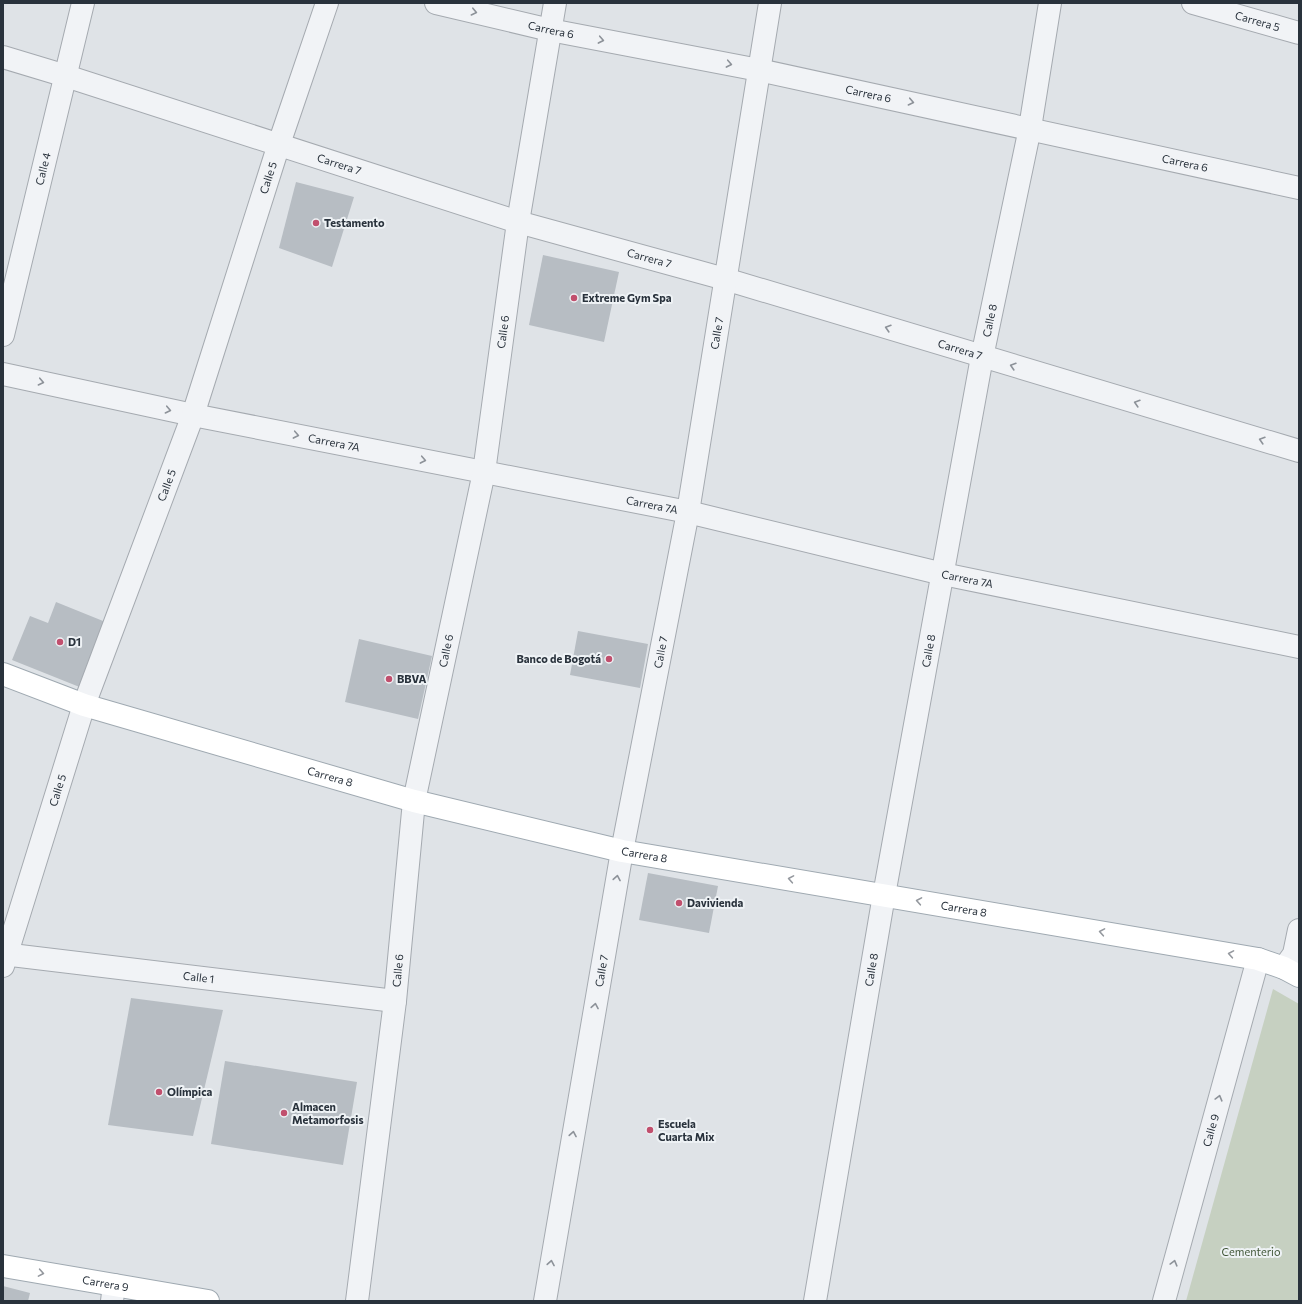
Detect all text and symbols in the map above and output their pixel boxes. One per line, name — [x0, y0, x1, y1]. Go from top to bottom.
one-way arrow — [471, 7, 478, 16]
street label: Carrera 5 — [1234, 8, 1282, 33]
street label: Carrera 6 — [527, 18, 575, 40]
one-way arrow — [598, 35, 604, 44]
one-way arrow — [726, 59, 732, 68]
street label: Carrera 6 — [844, 82, 893, 105]
one-way arrow — [908, 98, 914, 106]
street label: Calle 4 — [32, 150, 53, 186]
street label: Carrera 7 — [316, 151, 363, 177]
street label: Carrera 6 — [1161, 151, 1210, 174]
street label: Calle 5 — [257, 160, 279, 195]
place label: Testamento — [324, 216, 385, 229]
marker: Testamento — [311, 218, 321, 228]
street label: Carrera 7 — [626, 245, 673, 270]
place label: Extreme Gym Spa — [582, 291, 672, 304]
marker: Extreme Gym Spa — [569, 293, 579, 303]
street label: Calle 8 — [979, 302, 999, 338]
street label: Calle 6 — [494, 314, 511, 349]
street label: Calle 7 — [707, 316, 725, 350]
one-way arrow — [885, 324, 892, 333]
street label: Carrera 7 — [937, 336, 984, 362]
one-way arrow — [1009, 362, 1016, 371]
one-way arrow — [38, 377, 44, 386]
one-way arrow — [1134, 399, 1141, 408]
one-way arrow — [165, 405, 171, 413]
one-way arrow — [293, 430, 299, 439]
street label: Carrera 7A — [307, 431, 361, 454]
one-way arrow — [1258, 436, 1265, 445]
one-way arrow — [420, 455, 426, 463]
street label: Calle 5 — [154, 467, 178, 503]
street label: Carrera 7A — [625, 493, 679, 516]
street label: Carrera 7A — [940, 567, 995, 590]
street label: Calle 6 — [436, 633, 455, 668]
street label: Calle 8 — [919, 633, 937, 668]
place label: D1 — [68, 635, 81, 648]
street label: Calle 7 — [651, 635, 670, 669]
marker: D1 — [55, 637, 65, 647]
place label: Banco de Bogotá — [517, 652, 601, 665]
marker: Banco de Bogotá — [604, 654, 614, 664]
place label: BBVA — [397, 672, 426, 685]
marker: BBVA — [384, 674, 394, 684]
street label: Carrera 8 — [306, 763, 355, 789]
street label: Calle 5 — [46, 772, 68, 808]
street label: Carrera 8 — [620, 844, 669, 865]
one-way arrow — [612, 875, 621, 881]
one-way arrow — [788, 875, 794, 884]
place label: Davivienda — [687, 896, 743, 909]
one-way arrow — [916, 897, 922, 906]
marker: Davivienda — [674, 898, 684, 908]
street label: Carrera 8 — [940, 898, 988, 919]
one-way arrow — [1099, 928, 1105, 937]
one-way arrow — [1227, 950, 1234, 959]
street label: Calle 8 — [862, 952, 880, 987]
street label: Calle 6 — [389, 953, 405, 988]
street label: Calle 7 — [592, 953, 610, 988]
street label: Calle 1 — [182, 969, 215, 985]
one-way arrow — [590, 1003, 599, 1009]
place label: Olímpica — [167, 1085, 213, 1098]
marker: Olímpica — [154, 1087, 164, 1097]
one-way arrow — [1215, 1094, 1223, 1101]
place label: Almacen Metamorfosis — [292, 1100, 364, 1126]
marker: Almacen Metamorfosis — [279, 1108, 289, 1118]
street label: Calle 9 — [1200, 1112, 1221, 1148]
place label: Escuela Cuarta Mix — [658, 1117, 715, 1143]
marker: Escuela Cuarta Mix — [645, 1125, 655, 1135]
one-way arrow — [568, 1131, 577, 1138]
park label: Cementerio — [1221, 1245, 1281, 1258]
one-way arrow — [547, 1259, 555, 1266]
one-way arrow — [1169, 1260, 1178, 1267]
one-way arrow — [38, 1268, 45, 1277]
street label: Carrera 9 — [82, 1273, 130, 1293]

